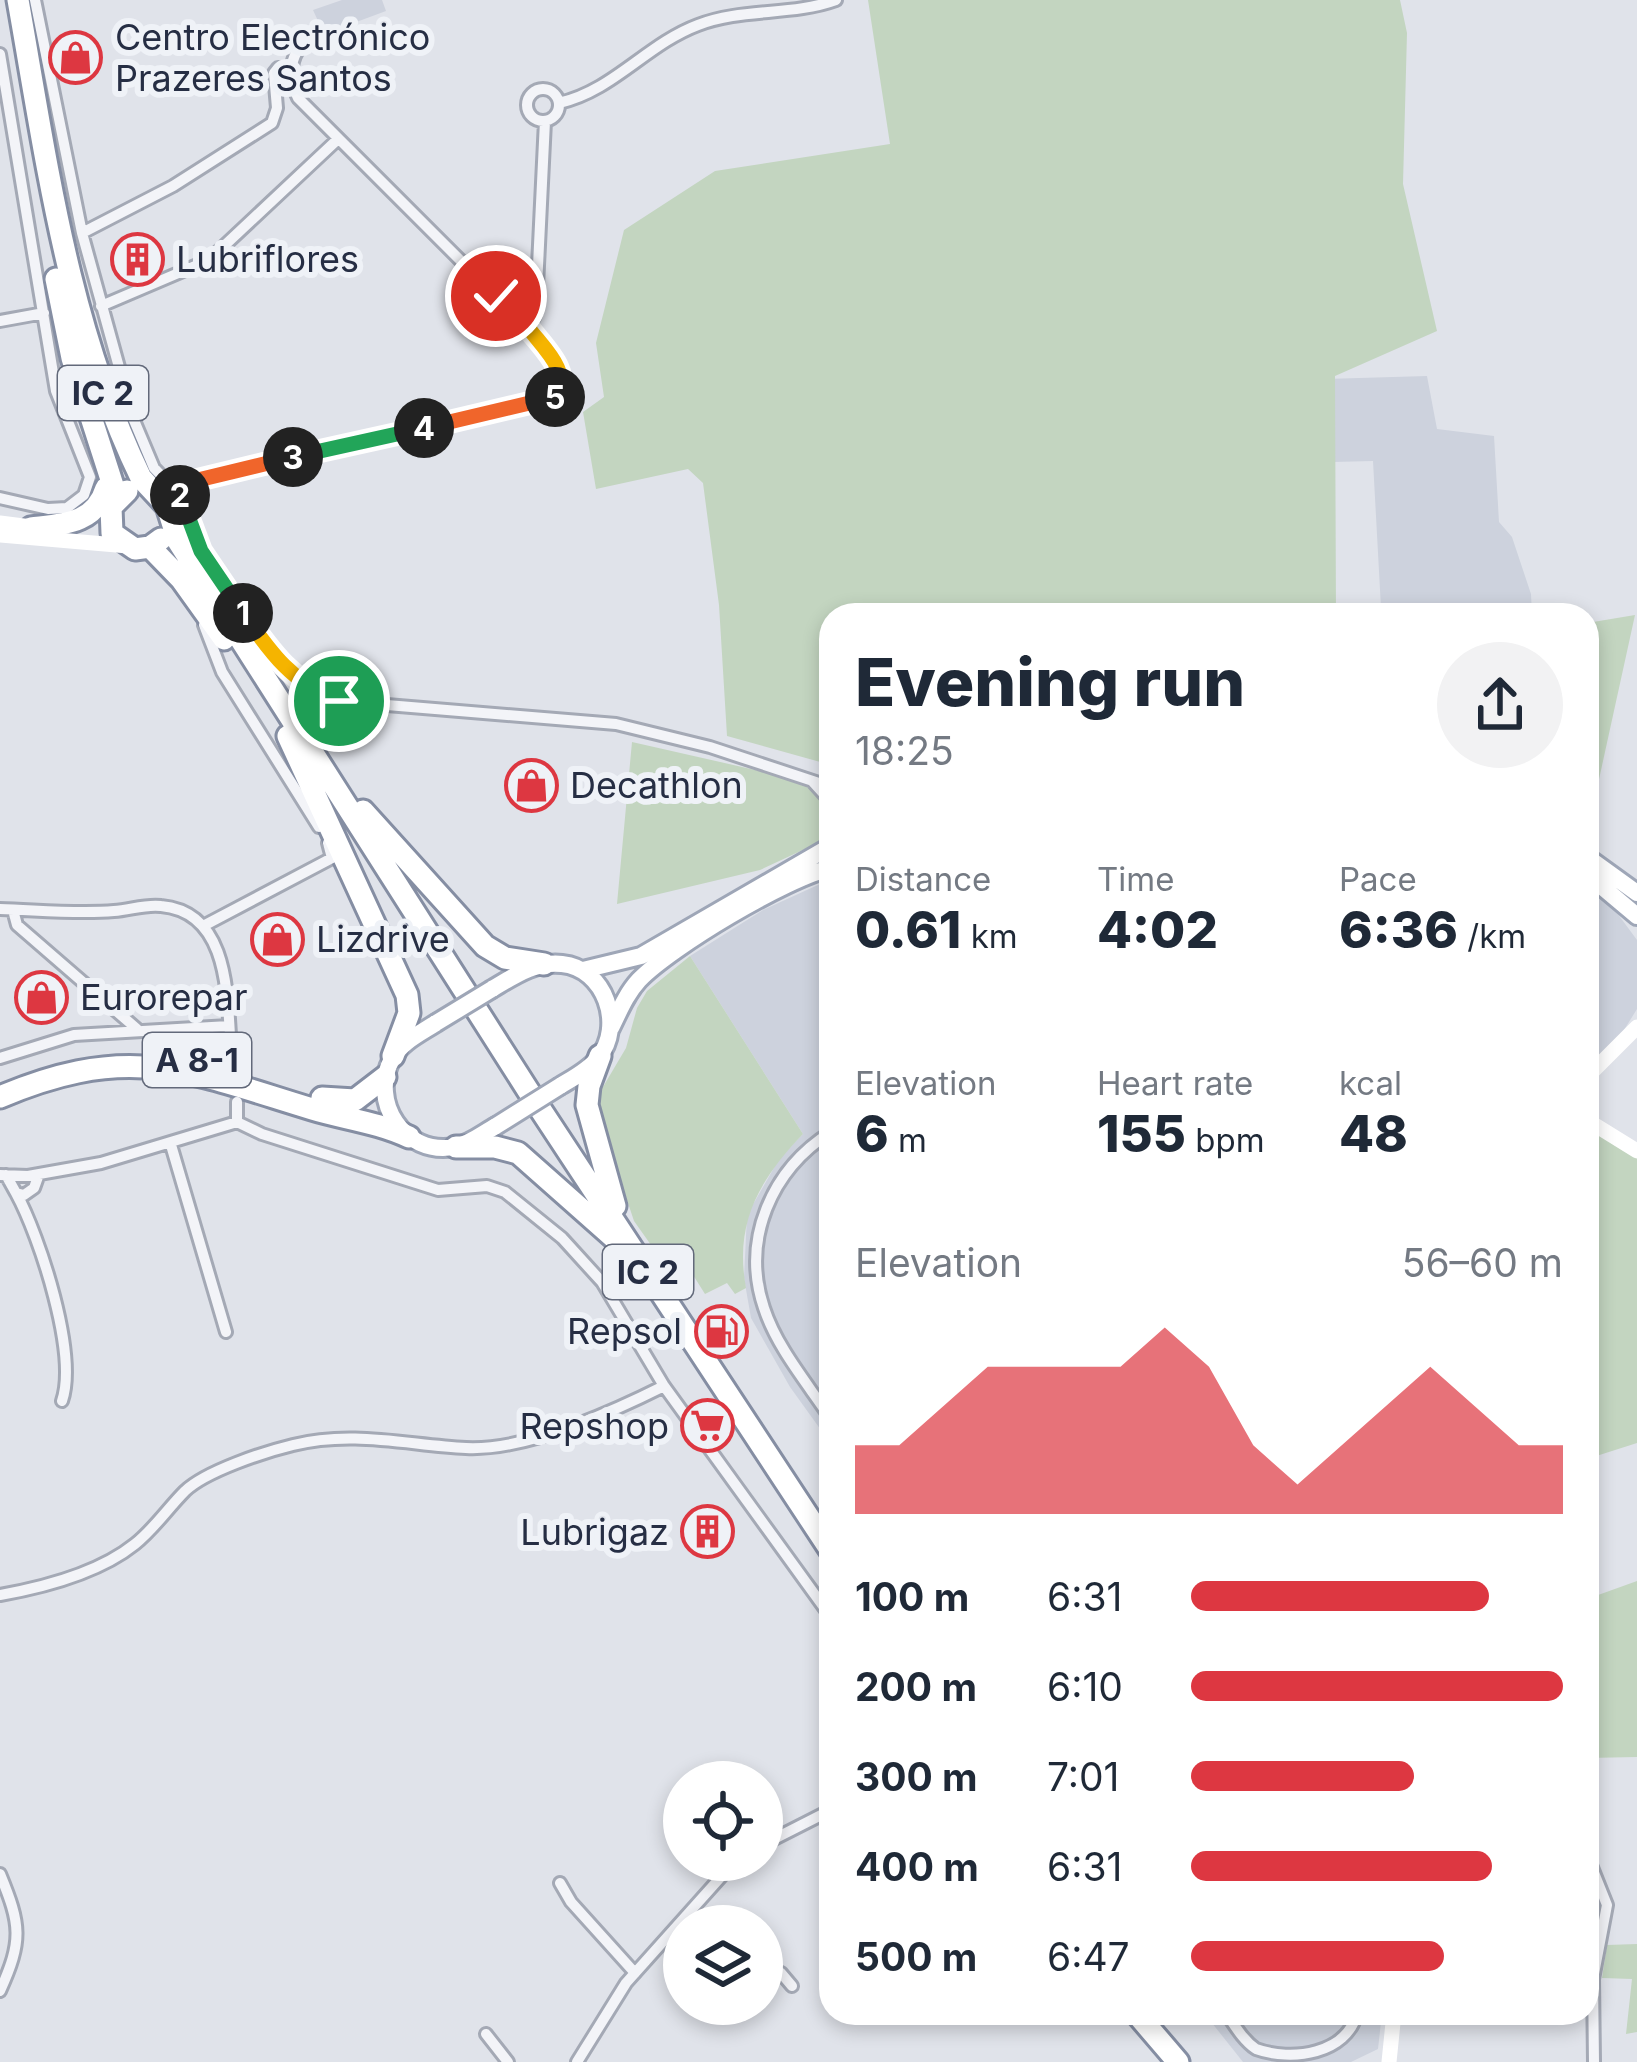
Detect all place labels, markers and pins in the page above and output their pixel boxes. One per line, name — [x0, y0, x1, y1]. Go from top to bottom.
place label: Centro Electrónico Prazeres Santos — [115, 15, 430, 100]
shop icon: Centro Electrónico Prazeres Santos — [48, 30, 104, 86]
building icon: Lubriflores — [109, 231, 165, 287]
place label: Lubriflores — [176, 237, 359, 281]
pin — [445, 245, 547, 347]
pin: 5 — [525, 367, 585, 427]
pin: 4 — [394, 398, 454, 458]
pin: 3 — [263, 427, 323, 487]
pin: 2 — [150, 465, 210, 525]
pin: 1 — [213, 583, 273, 643]
pin — [288, 650, 390, 752]
shop icon: Decathlon — [503, 757, 559, 813]
place label: Decathlon — [570, 763, 743, 807]
shop icon: Lizdrive — [249, 911, 305, 967]
place label: Lizdrive — [316, 917, 450, 961]
shop icon: Eurorepar — [13, 969, 69, 1025]
place label: Eurorepar — [80, 975, 248, 1019]
fuel station icon: Repsol — [693, 1303, 749, 1359]
place label: Repsol — [567, 1309, 682, 1353]
supermarket icon: Repshop — [680, 1398, 736, 1454]
place label: Repshop — [519, 1404, 669, 1448]
building icon: Lubrigaz — [680, 1504, 736, 1560]
place label: Lubrigaz — [520, 1510, 669, 1554]

